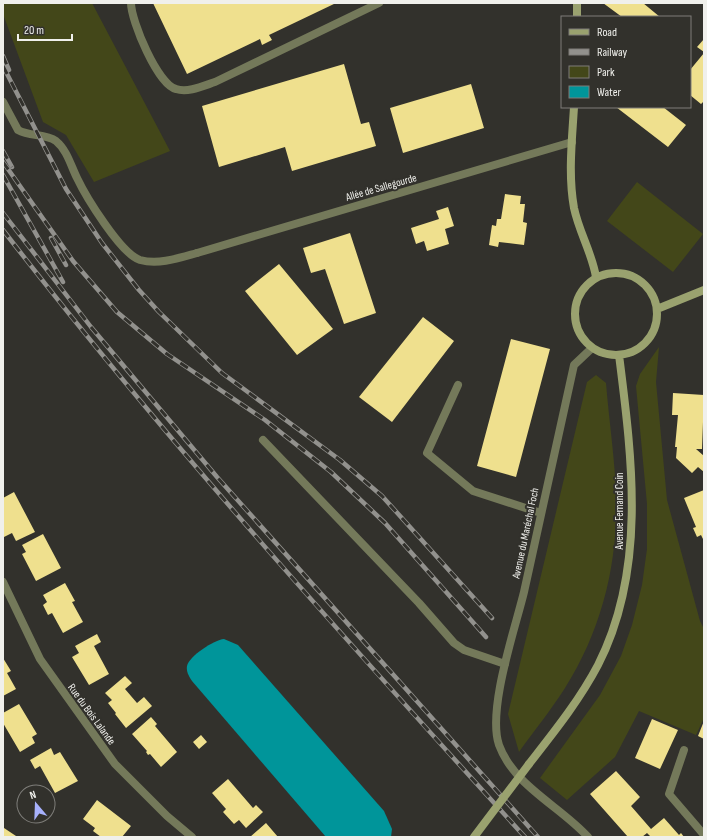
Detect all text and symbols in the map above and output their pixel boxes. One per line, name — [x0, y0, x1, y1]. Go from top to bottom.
scale bar — [18, 16, 72, 42]
legend — [561, 16, 691, 108]
text: 20 m — [24, 23, 44, 38]
text: Road — [597, 25, 617, 40]
text: Railway — [597, 45, 628, 60]
text: Park — [597, 65, 615, 80]
text: Water — [597, 85, 621, 100]
street label: Allée de Sallegourde — [343, 171, 418, 204]
street label: Avenue Fernand Coin — [613, 472, 626, 550]
street label: Avenue du Maréchal Foch — [509, 486, 542, 581]
street label: Rue du Bois Lalande — [65, 681, 118, 747]
north arrow — [16, 784, 56, 824]
text: N — [28, 788, 38, 802]

